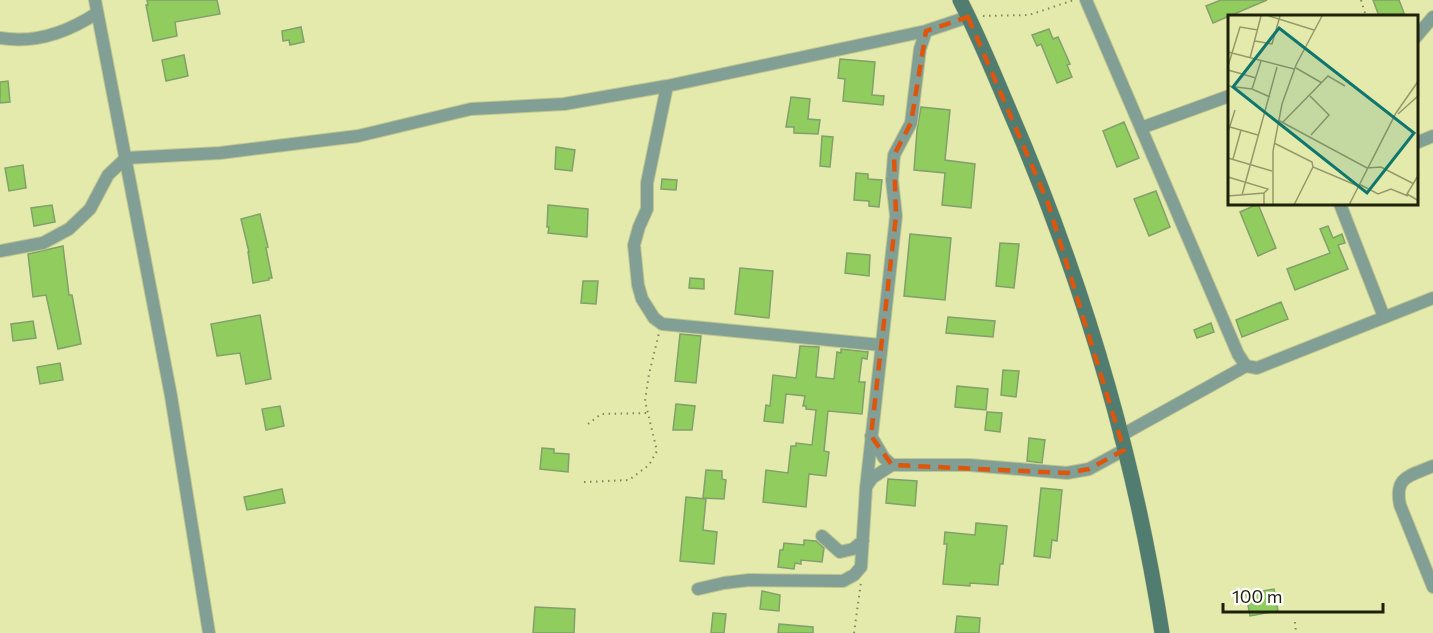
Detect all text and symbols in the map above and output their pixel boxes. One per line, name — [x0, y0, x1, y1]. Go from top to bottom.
inset map — [1228, 15, 1418, 206]
scale bar — [1223, 576, 1384, 614]
text: 100 m — [1232, 585, 1282, 607]

